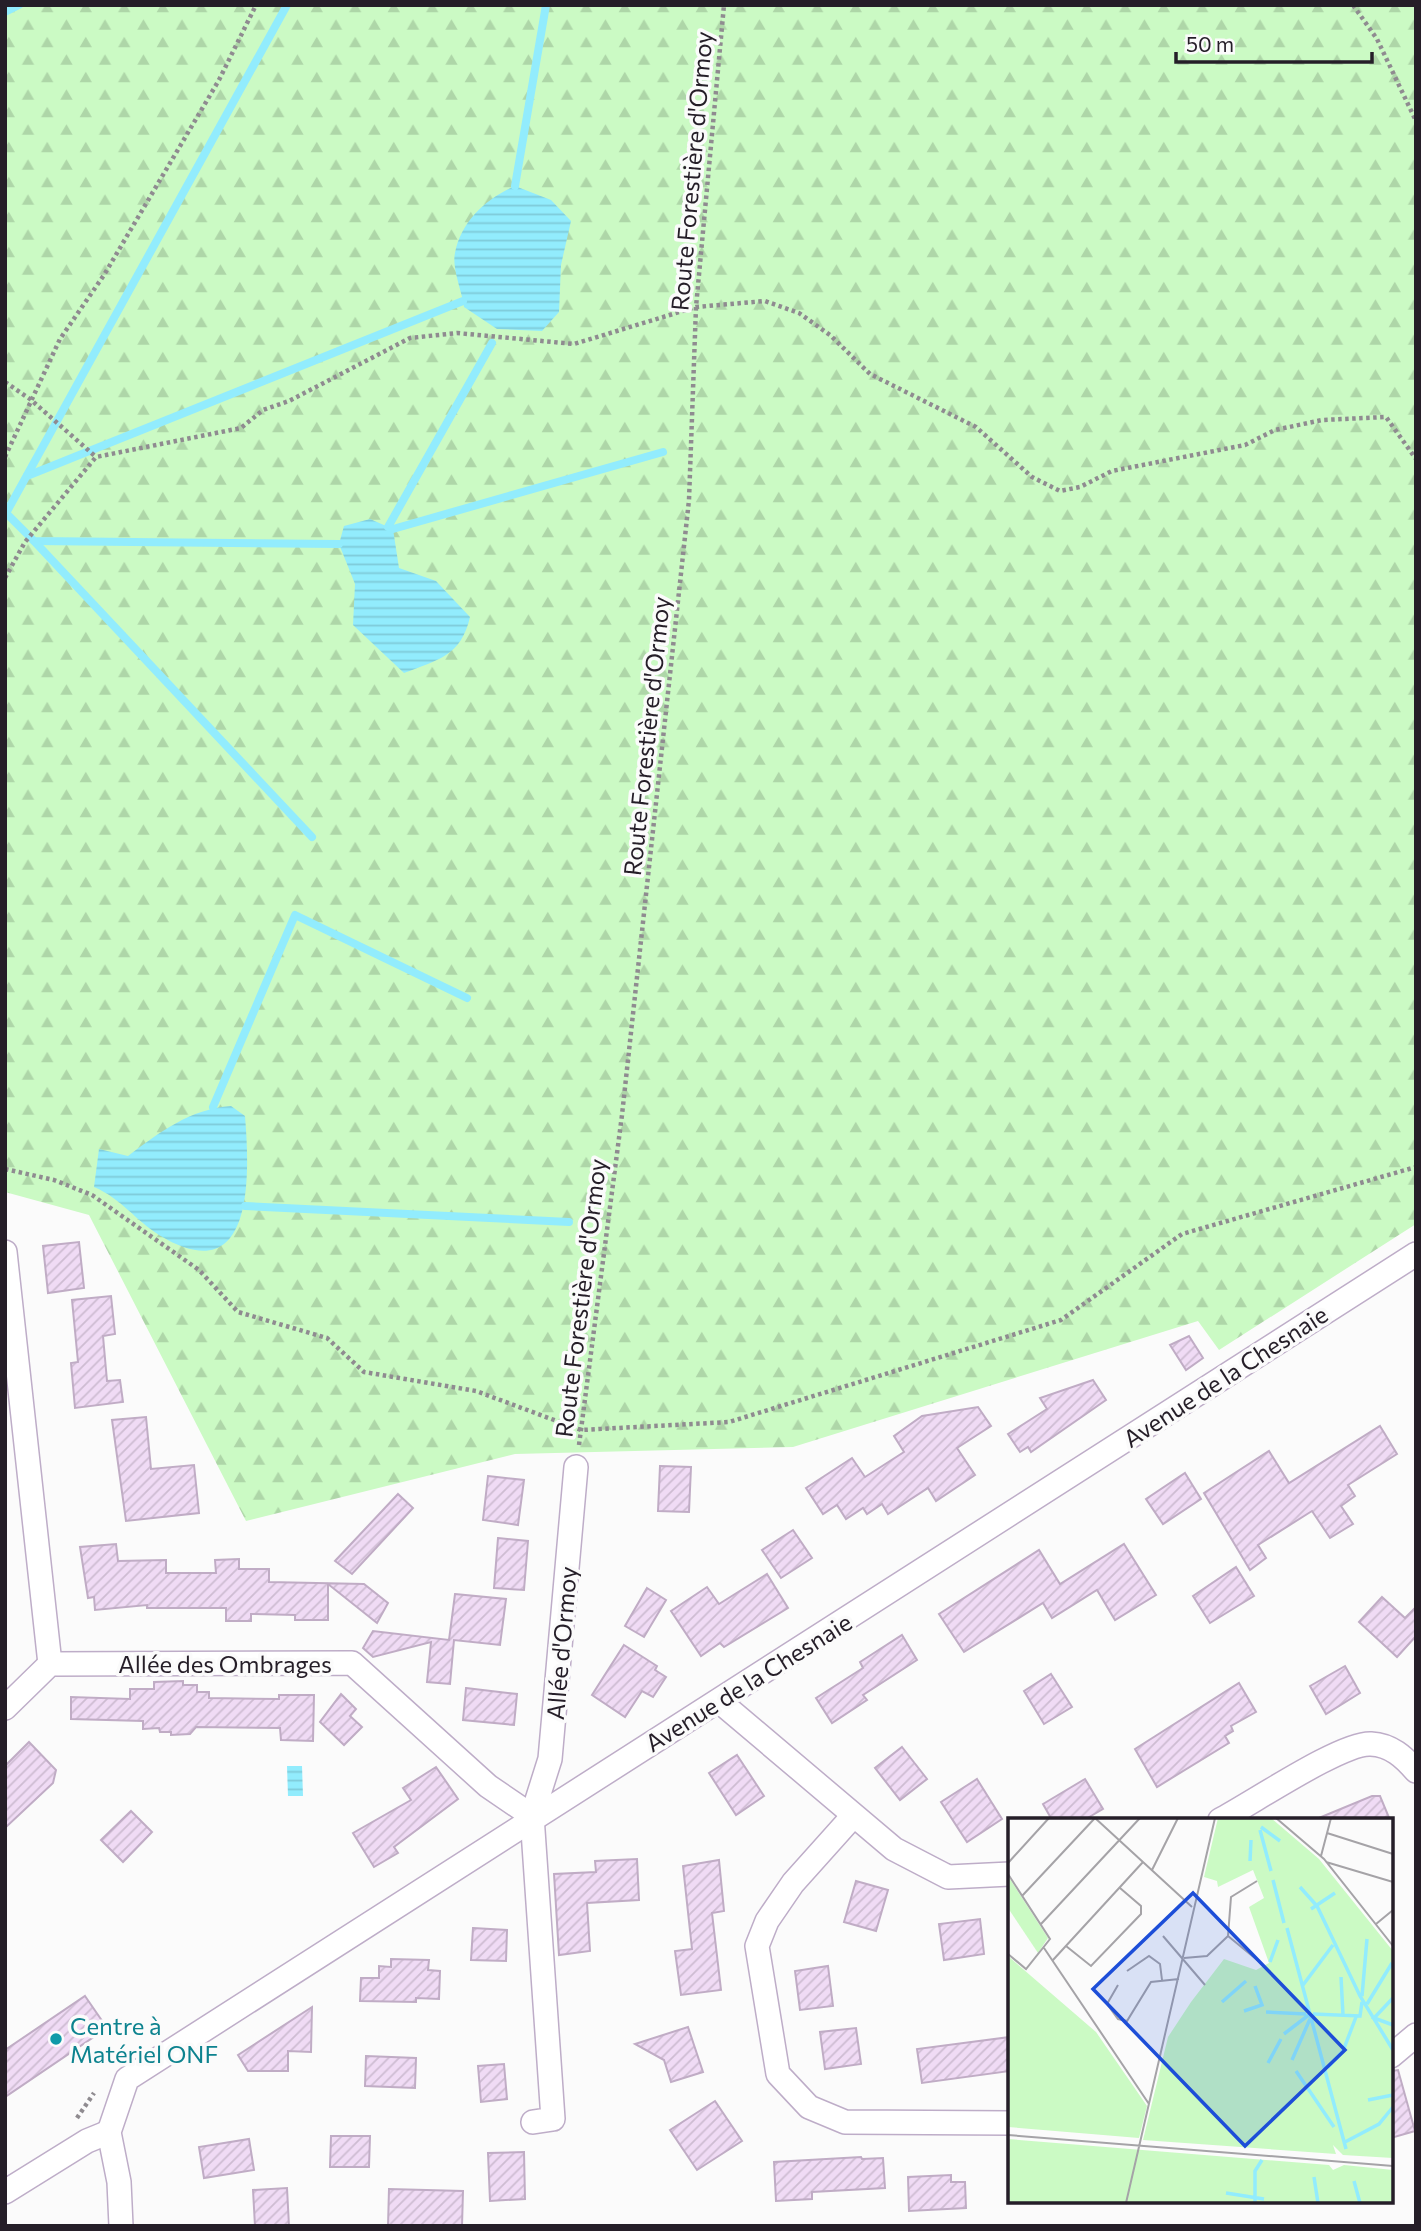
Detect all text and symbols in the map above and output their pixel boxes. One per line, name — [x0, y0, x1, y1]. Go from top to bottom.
scale bar — [1176, 21, 1372, 65]
street label: Route Forestière d'Ormoy — [664, 30, 718, 312]
text: 50 m — [1186, 31, 1234, 56]
street label: Route Forestière d'Ormoy — [617, 595, 675, 877]
street label: Route Forestière d'Ormoy — [549, 1157, 611, 1439]
street label: Avenue de la Chesnaie — [1117, 1299, 1333, 1453]
street label: Allée d'Ormoy — [540, 1565, 582, 1721]
street label: Avenue de la Chesnaie — [639, 1607, 857, 1757]
street label: Allée des Ombrages — [118, 1649, 332, 1678]
inset map — [1008, 1818, 1393, 2203]
place label: Centre à Matériel ONF — [70, 2011, 218, 2068]
marker: Centre à Matériel ONF — [48, 2031, 64, 2047]

